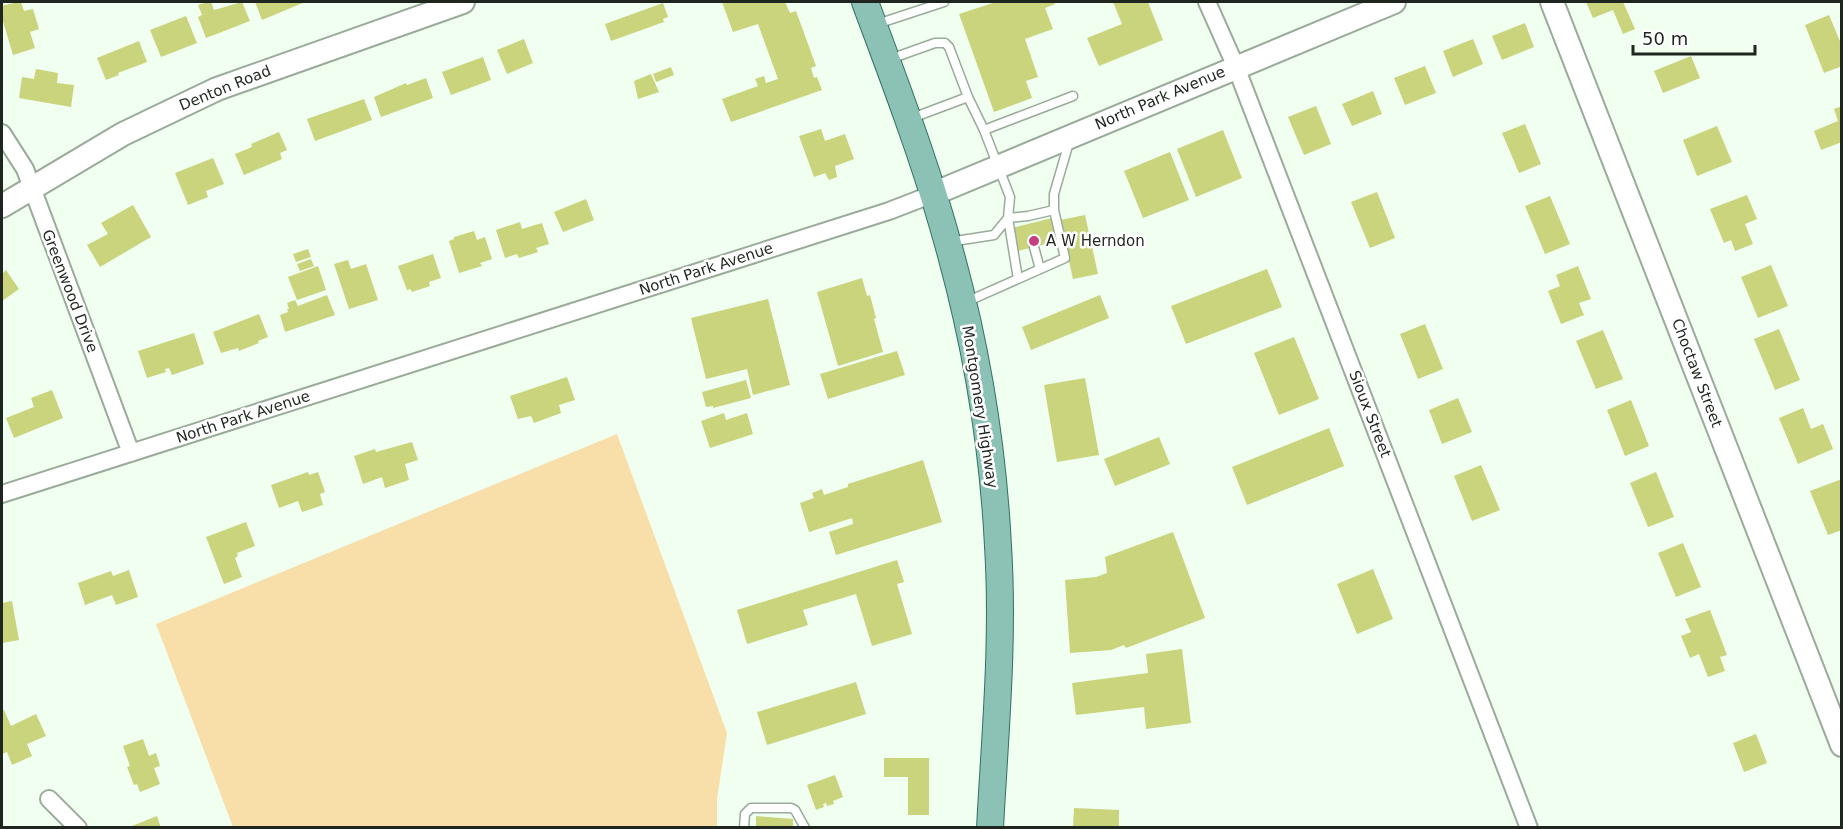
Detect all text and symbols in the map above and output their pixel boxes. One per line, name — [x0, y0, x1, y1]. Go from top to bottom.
scale bar — [1633, 18, 1754, 56]
text: 50 m — [1642, 28, 1688, 49]
street label: Denton Road — [177, 61, 273, 115]
street label: North Park Avenue — [1092, 62, 1228, 134]
street label: Greenwood Drive — [38, 227, 102, 355]
place label: A W Herndon — [1046, 232, 1145, 250]
marker: A W Herndon — [1027, 234, 1041, 248]
street label: North Park Avenue — [637, 239, 775, 299]
street label: Choctaw Street — [1668, 316, 1726, 430]
street label: Montgomery Highway — [958, 324, 1002, 490]
street label: Sioux Street — [1345, 368, 1395, 460]
street label: North Park Avenue — [174, 387, 312, 447]

